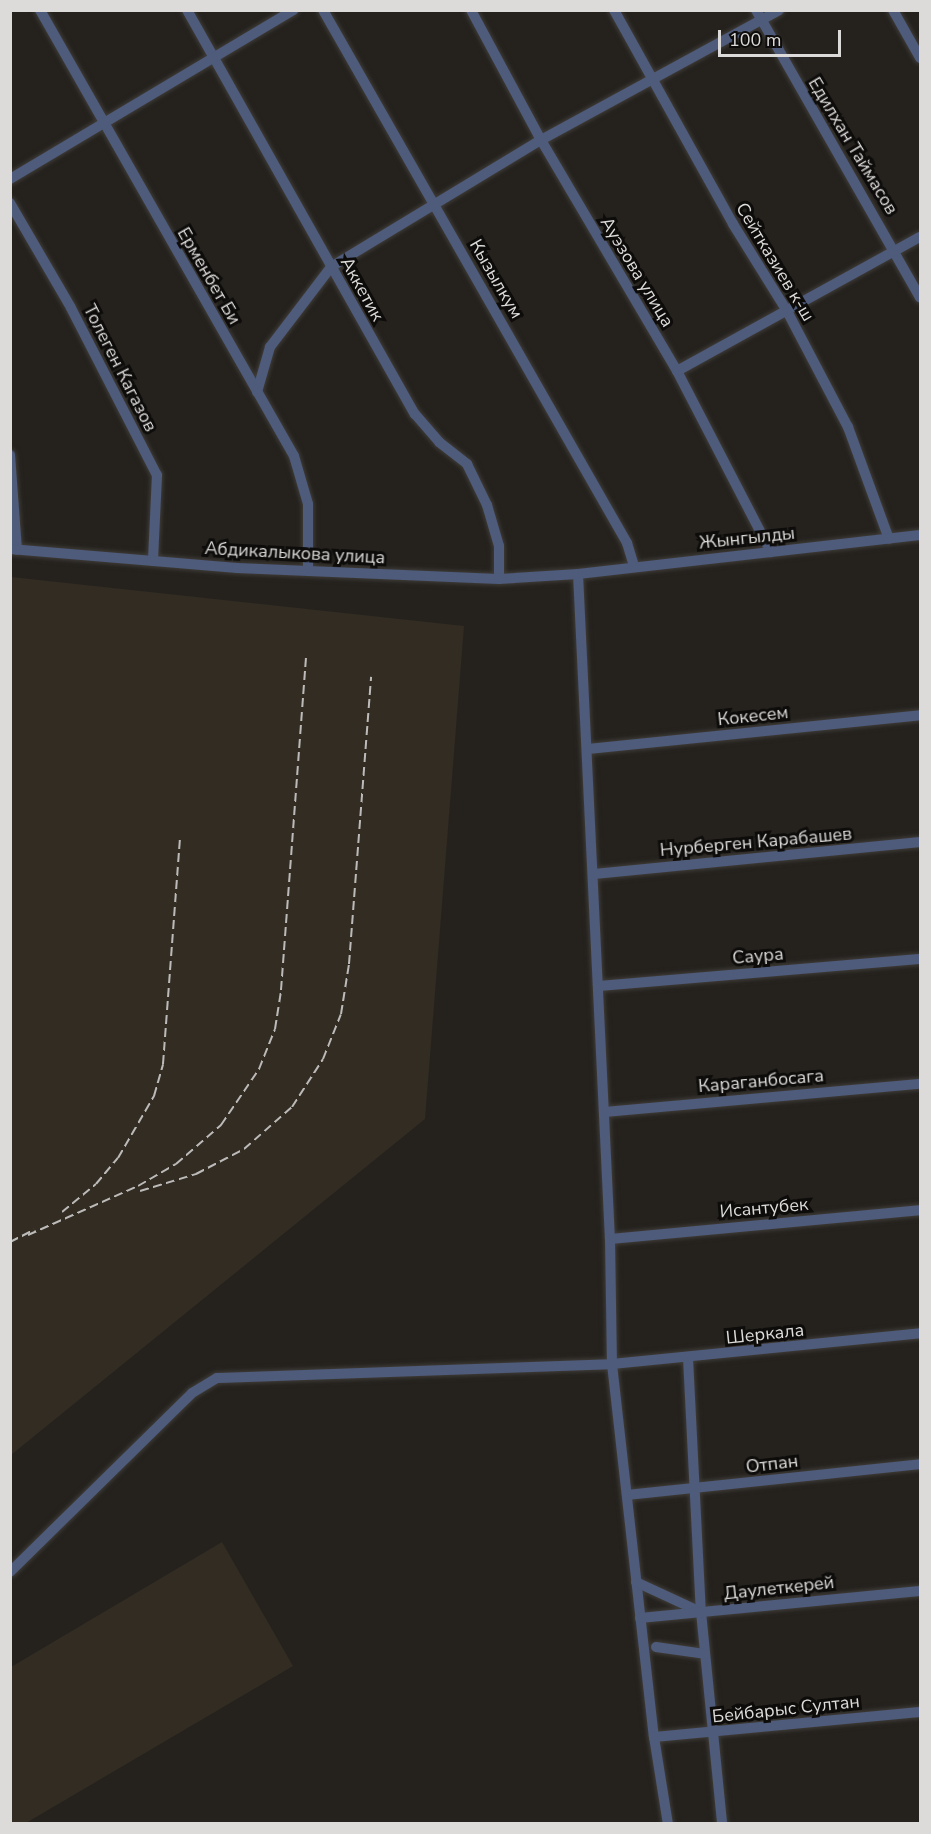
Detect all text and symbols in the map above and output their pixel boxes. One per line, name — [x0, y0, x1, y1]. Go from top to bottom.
scale bar — [721, 18, 844, 56]
text: 100 m — [729, 28, 781, 52]
street label: Едилхан Таймасов — [804, 73, 902, 219]
street label: Сейтказиев к-ш — [731, 199, 819, 325]
street label: Ауэзова улица — [596, 213, 678, 331]
street label: Ерменбет Би — [173, 224, 245, 328]
street label: Кызылкум — [465, 236, 527, 322]
street label: Аккетик — [336, 253, 388, 325]
street label: Толеген Кагазов — [79, 301, 161, 435]
street label: Жынгылды — [698, 522, 796, 554]
street label: Абдикалыкова улица — [204, 537, 386, 569]
street label: Кокесем — [717, 702, 789, 730]
street label: Нурберген Карабашев — [659, 823, 853, 861]
street label: Саура — [731, 943, 785, 969]
street label: Караганбосага — [697, 1065, 825, 1097]
street label: Исантубек — [719, 1193, 809, 1223]
street label: Шеркала — [725, 1319, 805, 1349]
street label: Отпан — [745, 1450, 799, 1478]
street label: Даулеткерей — [723, 1571, 835, 1605]
street label: Бейбарыс Султан — [711, 1691, 861, 1727]

